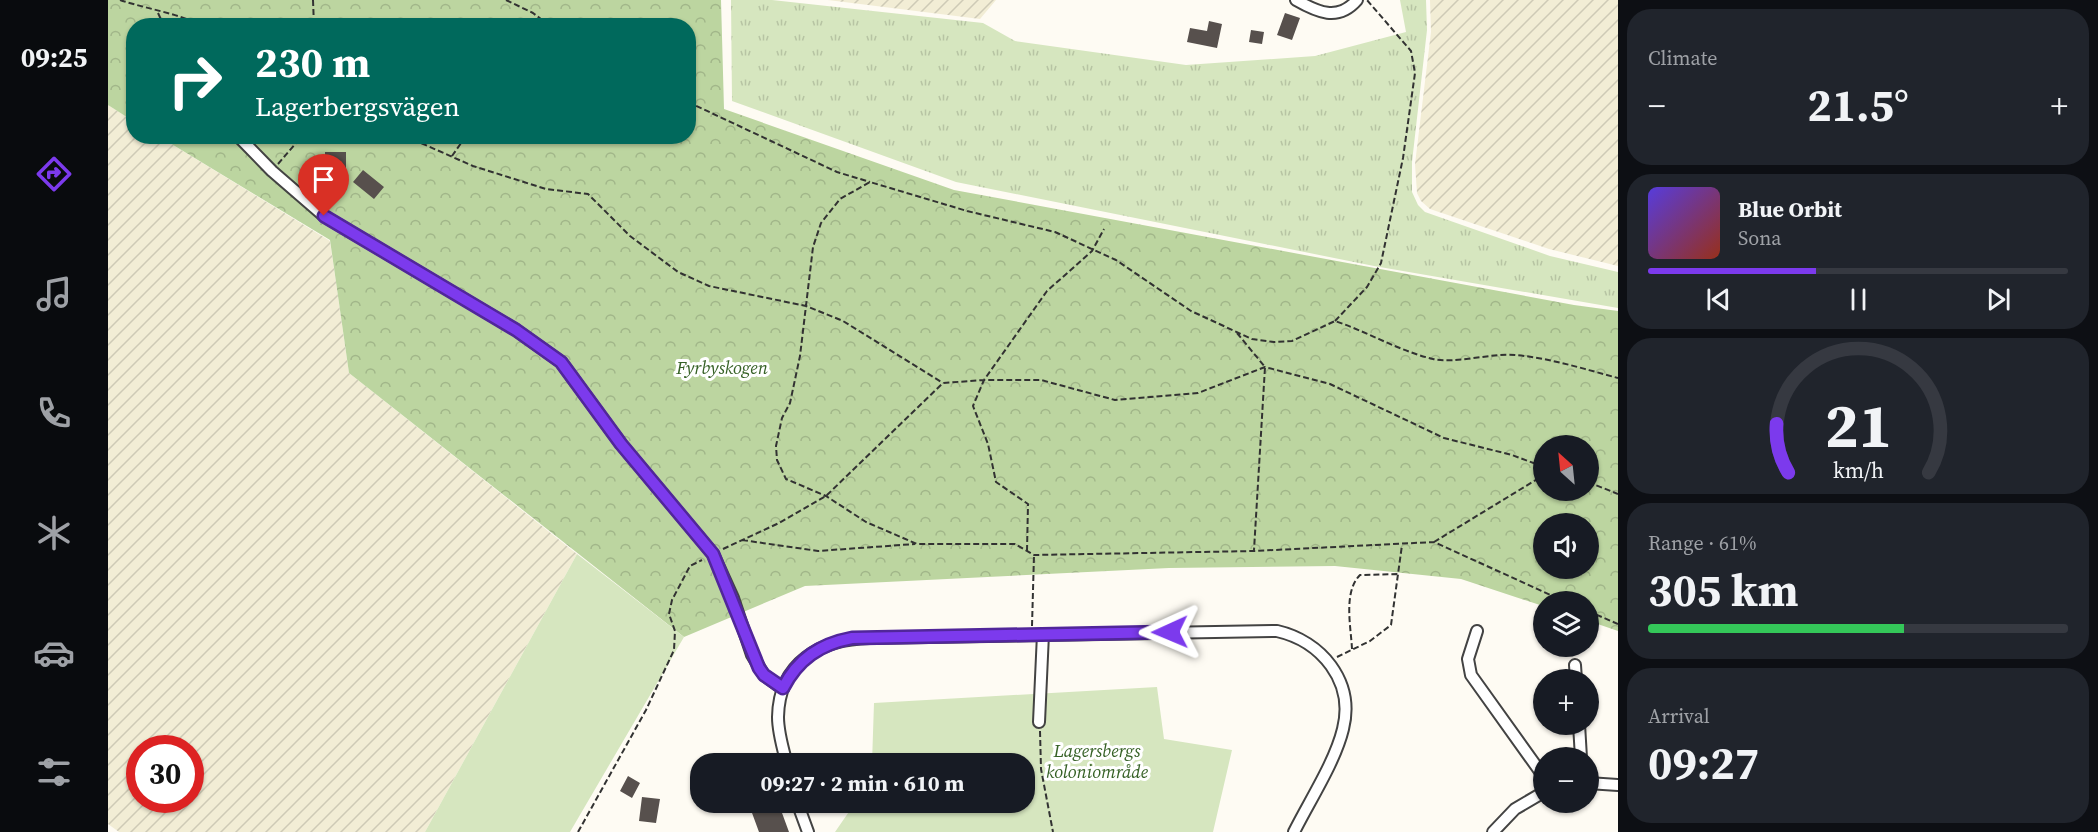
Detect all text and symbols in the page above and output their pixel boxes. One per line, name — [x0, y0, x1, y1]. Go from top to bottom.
text: 230 m — [255, 33, 370, 91]
text: 09:25 — [21, 39, 87, 76]
icon: right — [156, 42, 234, 120]
text: Climate — [1648, 44, 1717, 72]
text: 21.5° — [1807, 74, 1909, 136]
text: − — [1648, 83, 1666, 128]
text: + — [2051, 83, 2068, 128]
text: Lagerbergsvägen — [255, 88, 460, 125]
icon: directions — [33, 153, 75, 195]
pin — [298, 154, 349, 216]
icon: arrive — [307, 163, 340, 196]
text: Blue Orbit — [1738, 194, 1842, 224]
text: Sona — [1738, 224, 1782, 252]
icon: music — [33, 273, 75, 315]
icon: previous — [1702, 283, 1735, 316]
icon: pause — [1842, 283, 1875, 316]
icon: next — [1982, 283, 2015, 316]
park label: Fyrbyskogen — [675, 355, 768, 380]
text: 21 — [1824, 382, 1892, 468]
icon: phone — [33, 392, 75, 434]
north arrow — [1533, 435, 1599, 501]
map controls — [1533, 435, 1599, 813]
text: km/h — [1832, 456, 1884, 485]
icon: climate — [33, 512, 75, 554]
button: sound — [1533, 513, 1599, 579]
text: Range · 61% — [1648, 529, 1757, 557]
text: 305 km — [1648, 559, 1799, 621]
button: layers — [1533, 591, 1599, 657]
position arrow — [1138, 600, 1202, 664]
icon: car — [33, 632, 75, 674]
button: + — [1533, 669, 1599, 735]
text: Arrival — [1648, 702, 1710, 730]
text: 09:27 — [1648, 732, 1759, 794]
speed limit sign: 30 — [126, 735, 204, 813]
park label: Lagersbergs koloniområde — [1046, 738, 1149, 784]
button: − — [1533, 747, 1599, 813]
icon: filters — [33, 751, 75, 793]
text: 09:27 · 2 min · 610 m — [761, 768, 964, 798]

